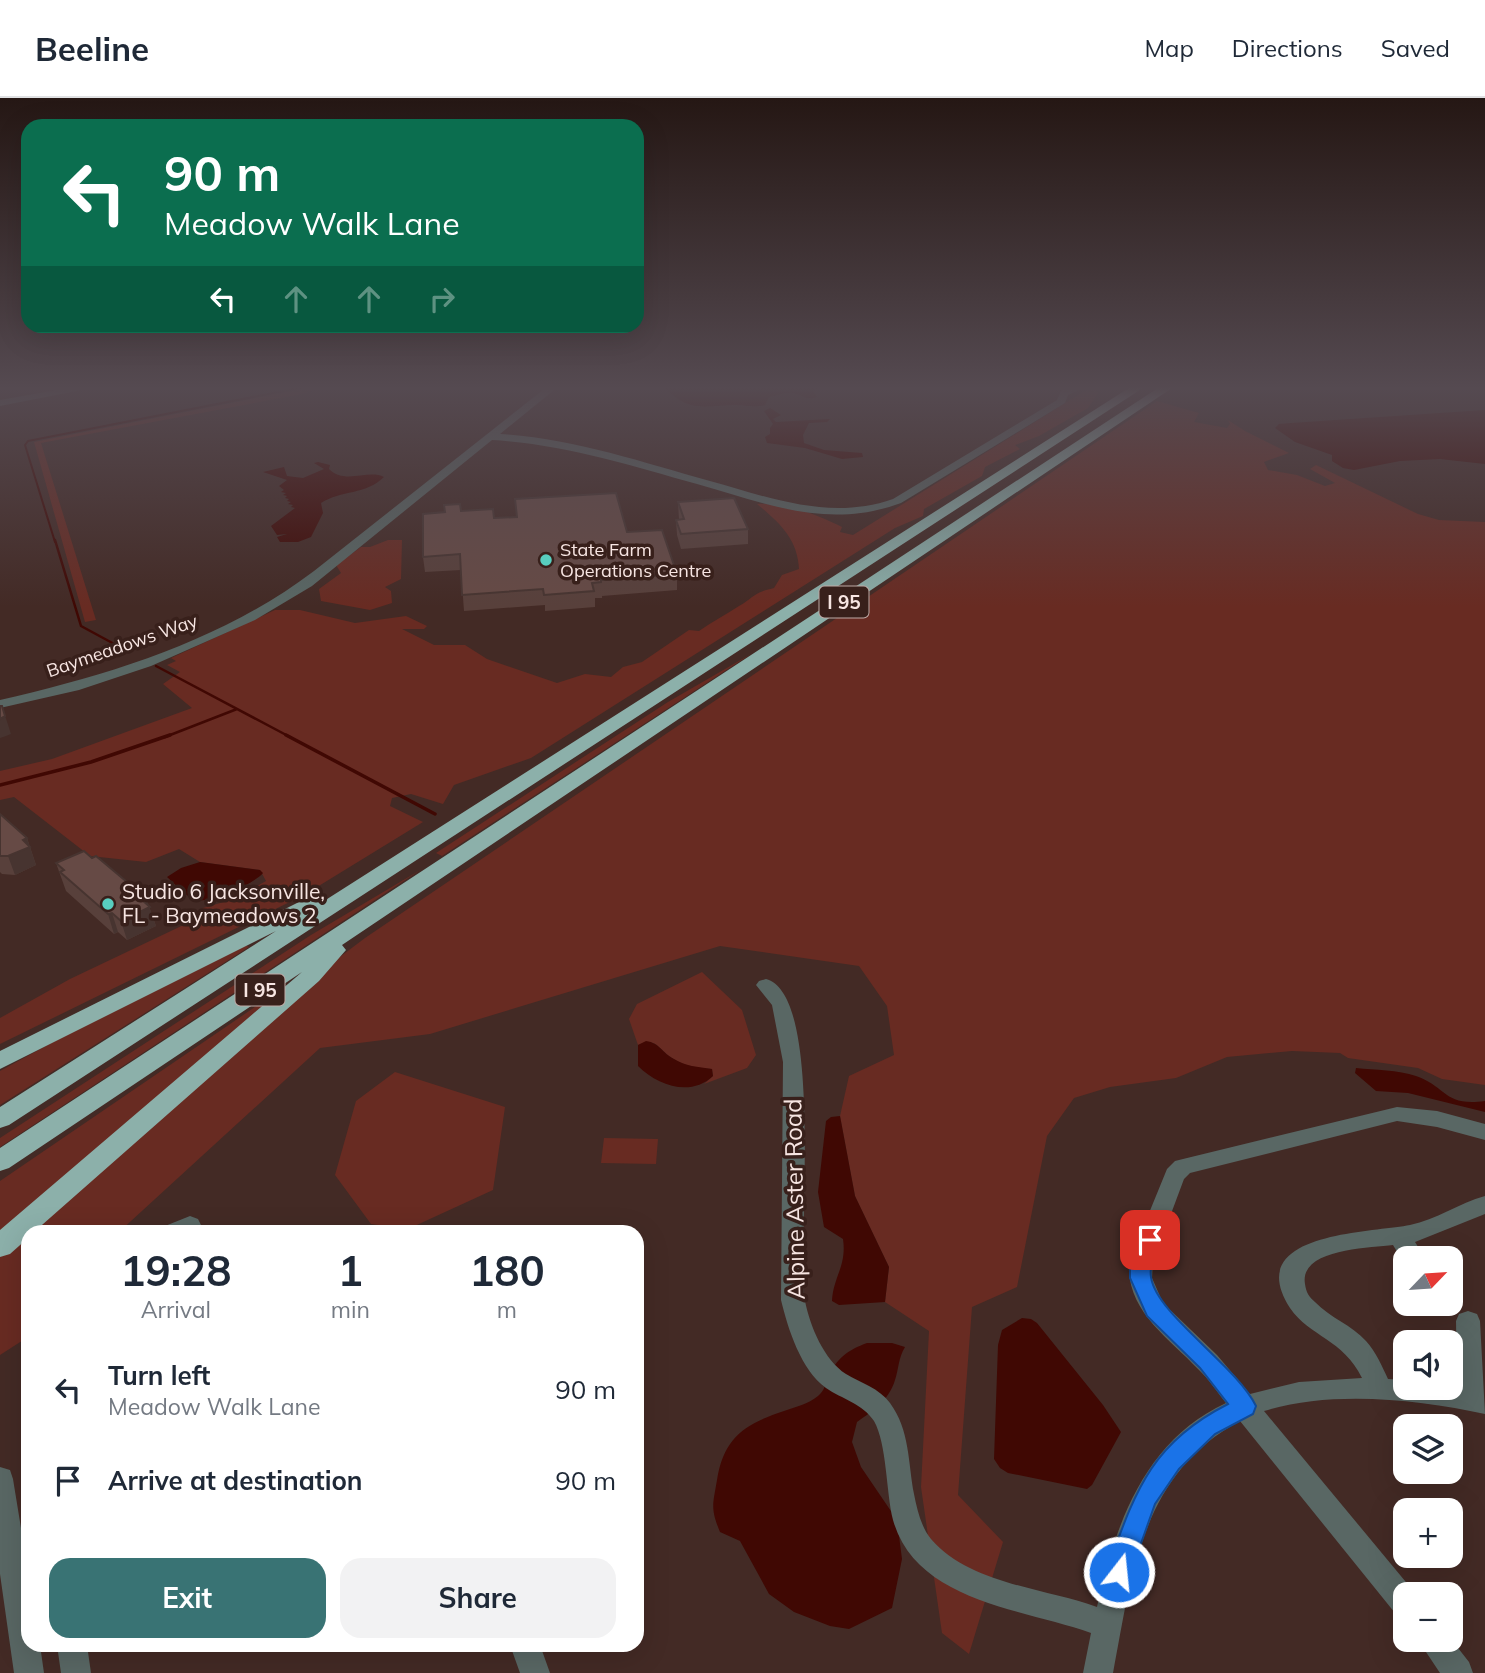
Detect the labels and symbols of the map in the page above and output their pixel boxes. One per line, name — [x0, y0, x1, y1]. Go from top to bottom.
place label: State Farm Operations Centre — [560, 538, 711, 582]
marker: State Farm Operations Centre — [538, 552, 554, 568]
road number: I 95 — [820, 587, 868, 618]
street label: Baymeadows Way — [43, 609, 201, 682]
place label: Studio 6 Jacksonville, FL - Baymeadows 2 — [122, 878, 325, 928]
marker: Studio 6 Jacksonville, FL - Baymeadows 2 — [100, 896, 116, 912]
road number: I 95 — [236, 974, 284, 1006]
street label: Alpine Aster Road — [777, 1098, 811, 1300]
pin — [1120, 1210, 1180, 1270]
north arrow — [1393, 1246, 1463, 1316]
position arrow — [1082, 1535, 1156, 1609]

